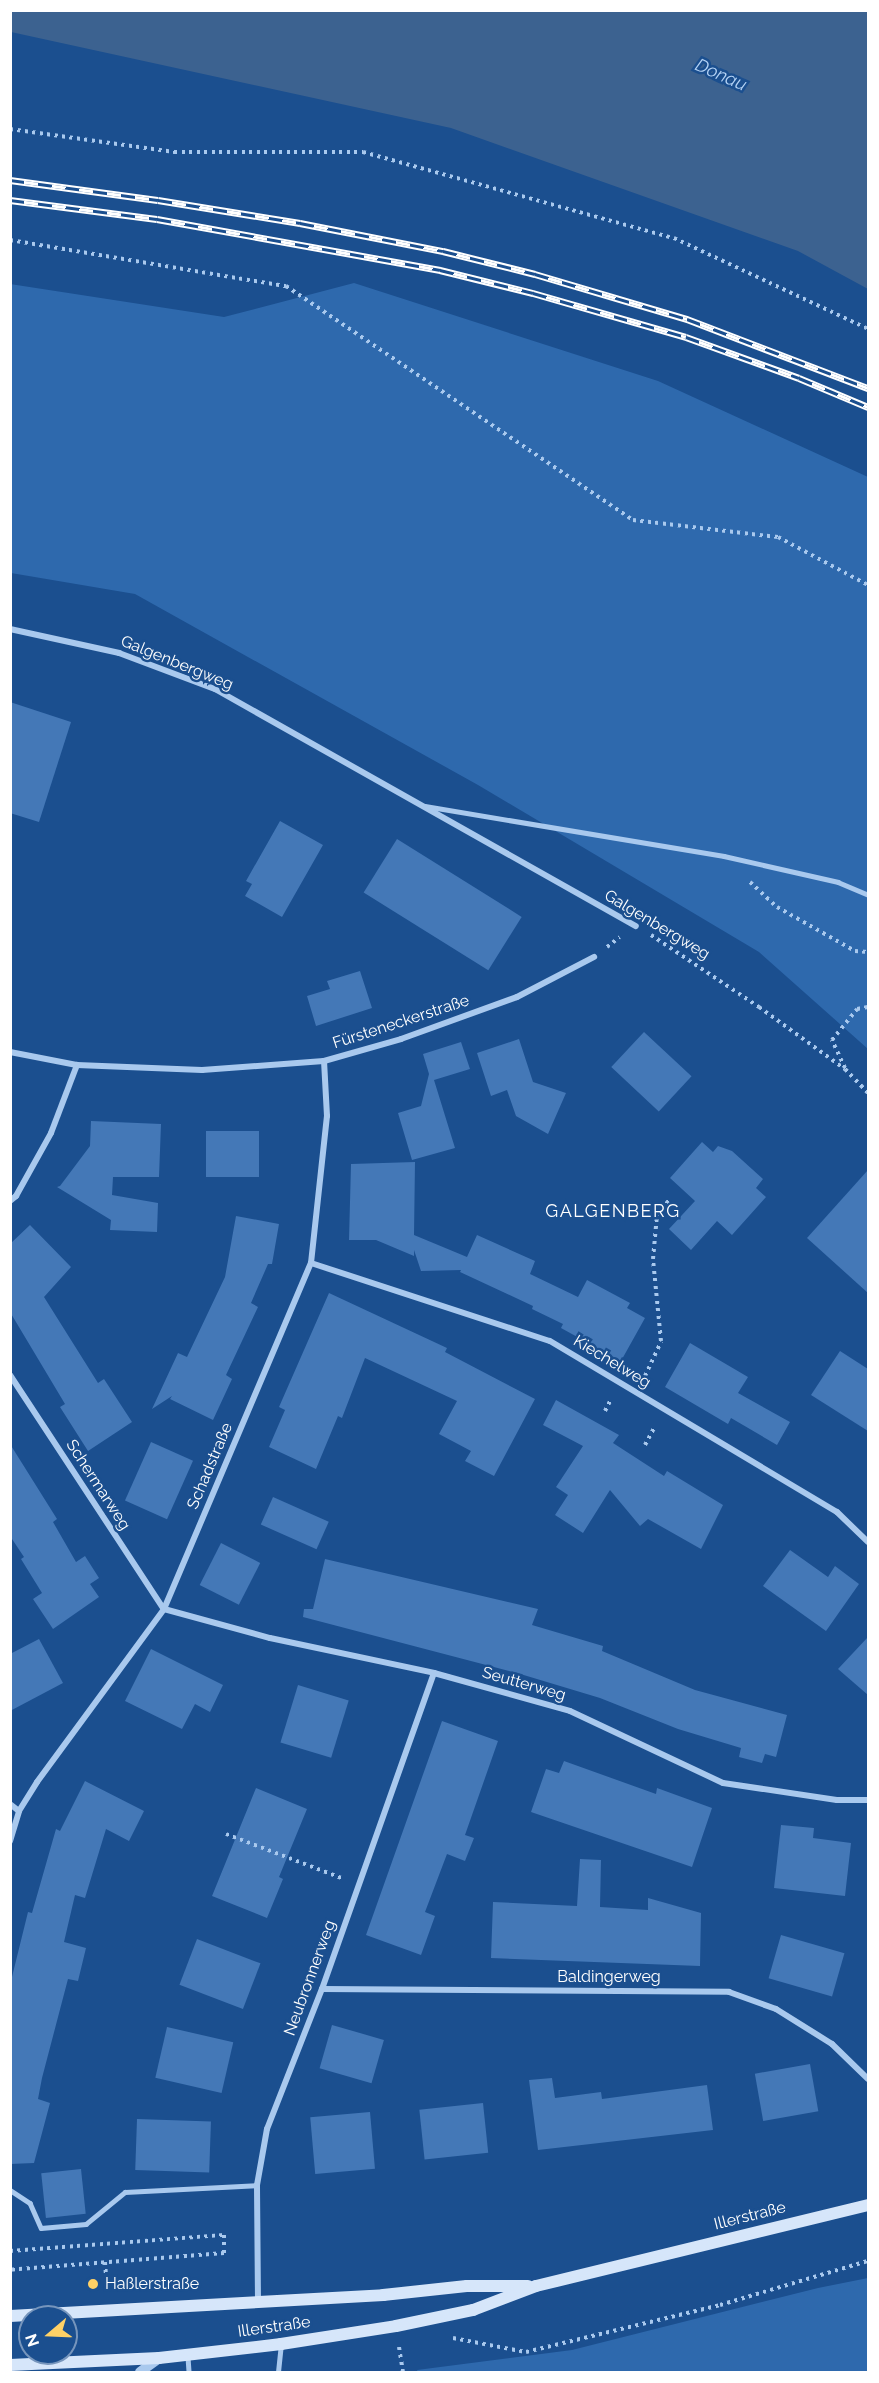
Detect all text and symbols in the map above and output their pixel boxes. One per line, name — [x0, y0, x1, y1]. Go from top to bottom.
water label: Donau — [692, 54, 750, 96]
street label: Galgenbergweg — [118, 632, 236, 694]
street label: Galgenbergweg — [601, 886, 713, 964]
street label: Fürsteneckerstraße — [330, 991, 472, 1053]
district label: GALGENBERG — [545, 1200, 681, 1222]
street label: Kiechelweg — [570, 1331, 654, 1393]
street label: Schadstraße — [183, 1420, 237, 1512]
street label: Schermarweg — [62, 1436, 134, 1534]
street label: Seutterweg — [480, 1663, 568, 1705]
street label: Neubronnerweg — [280, 1918, 340, 2038]
street label: Baldingerweg — [557, 1967, 661, 1987]
street label: Illerstraße — [712, 2198, 788, 2234]
place label: Haßlerstraße — [105, 2274, 199, 2294]
marker: Haßlerstraße — [86, 2277, 100, 2291]
north arrow — [18, 2305, 78, 2365]
street label: Illerstraße — [236, 2312, 312, 2342]
text: N — [21, 2332, 43, 2349]

